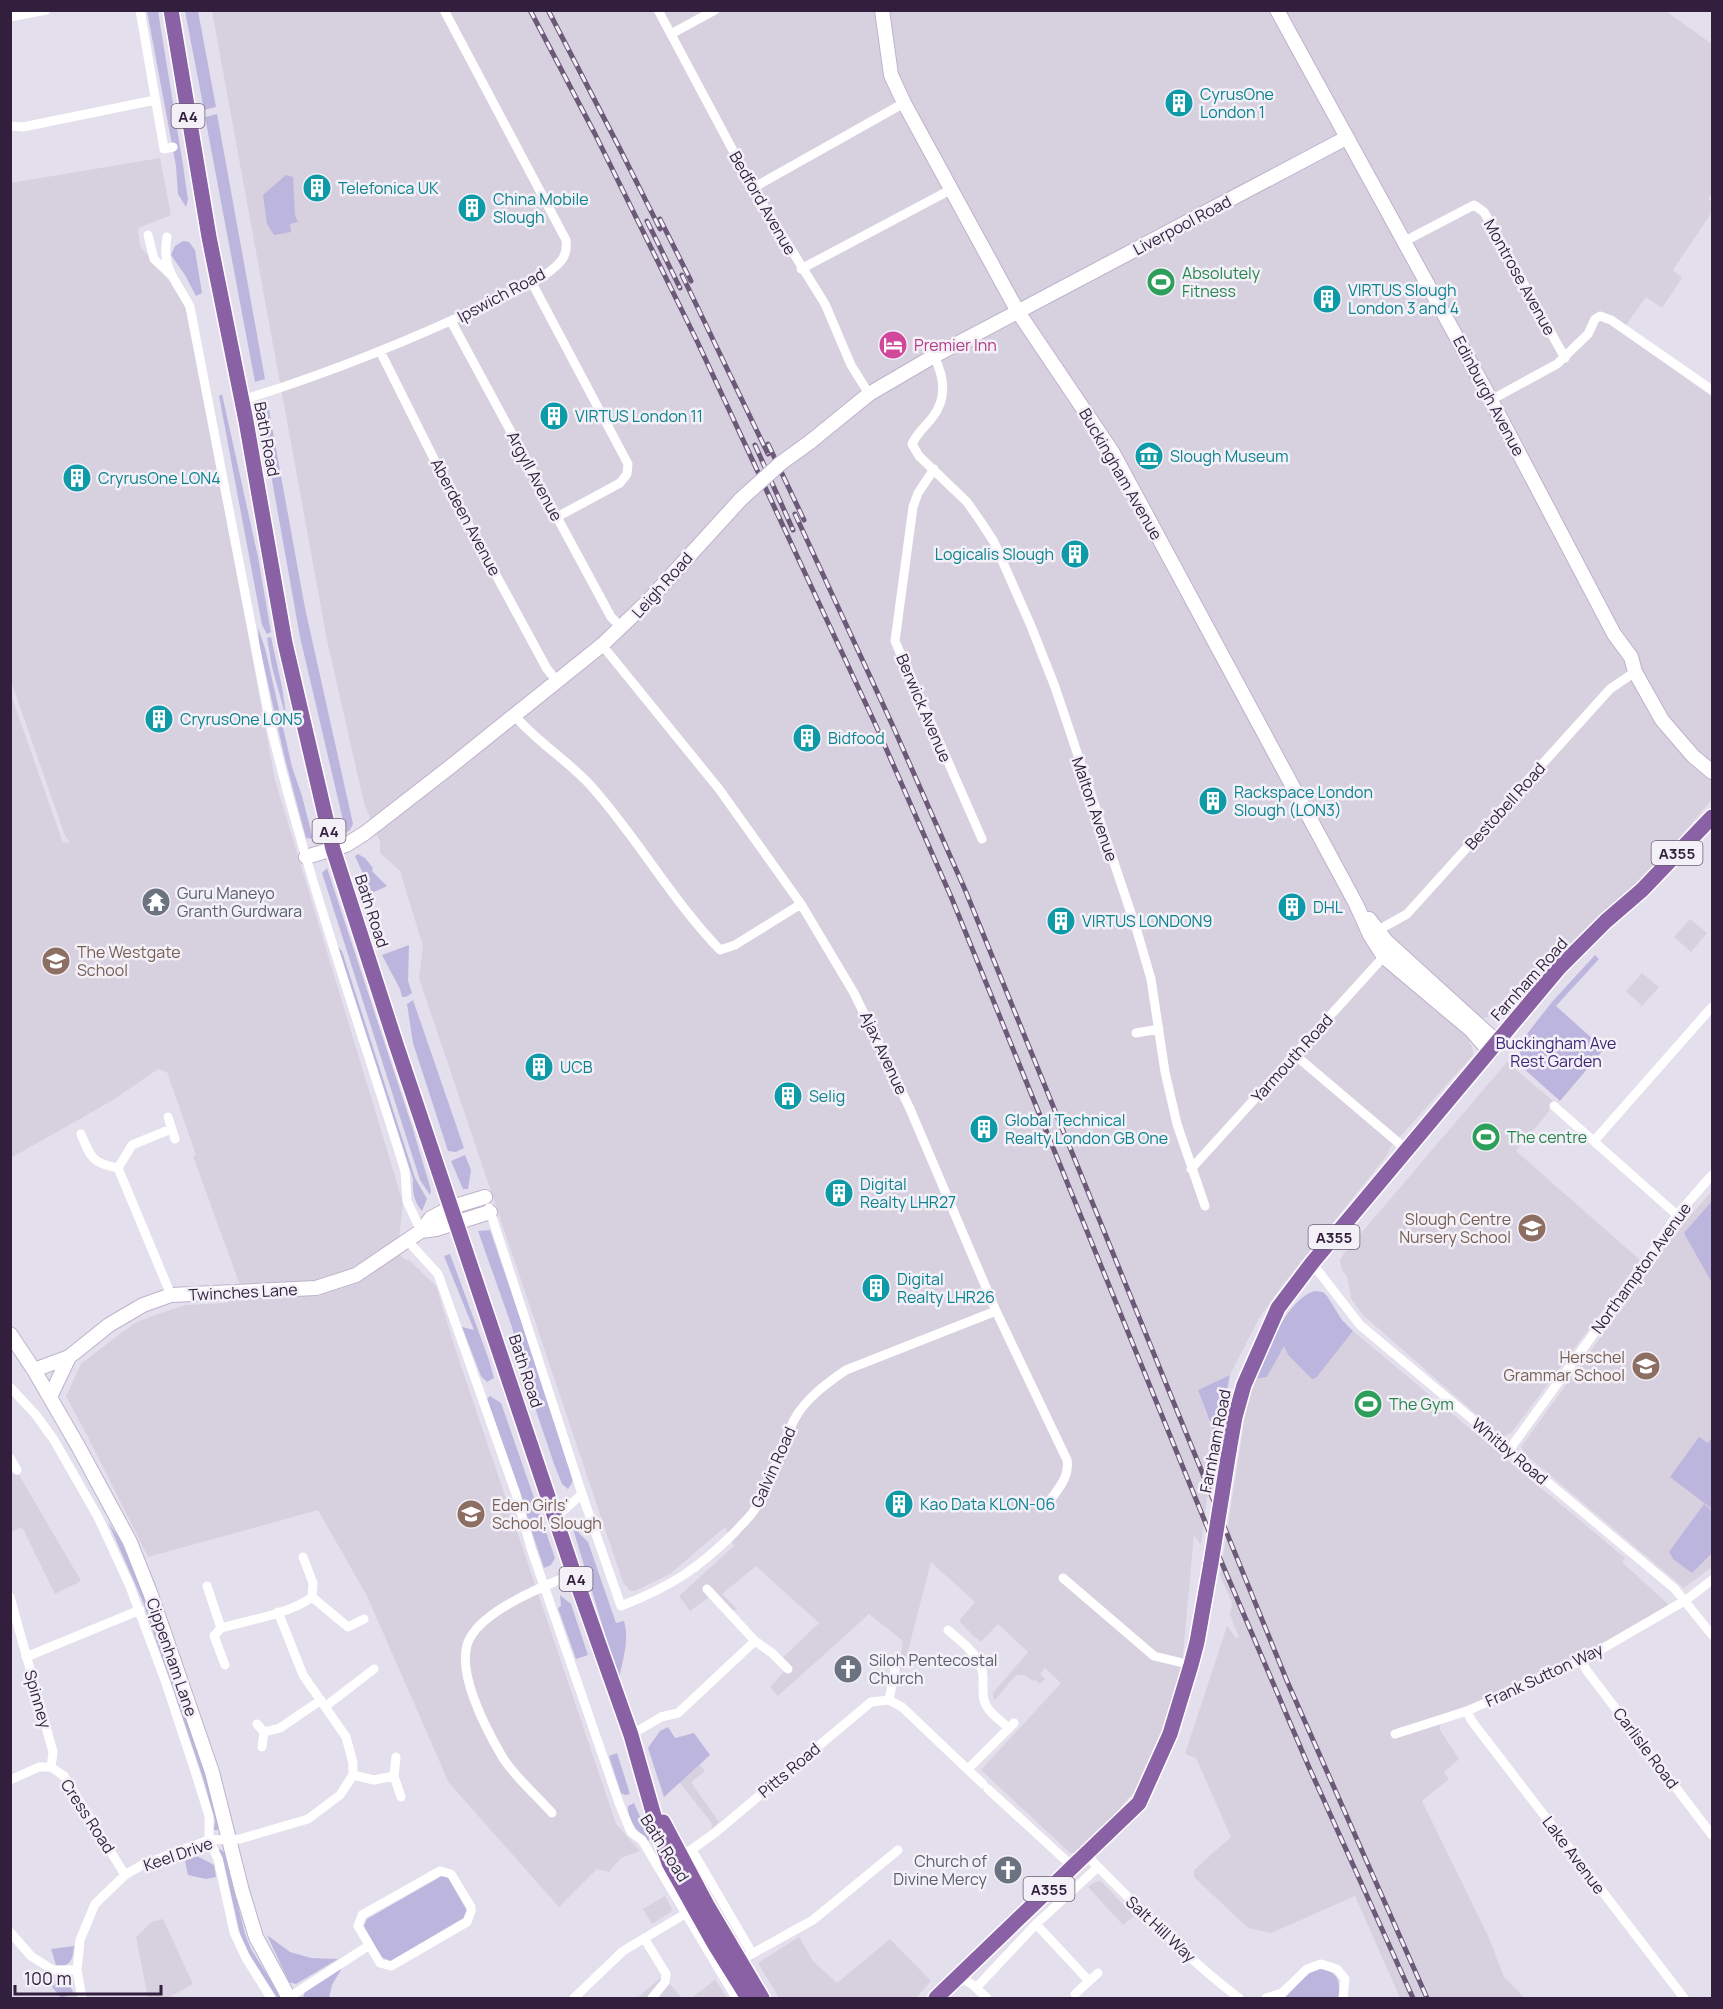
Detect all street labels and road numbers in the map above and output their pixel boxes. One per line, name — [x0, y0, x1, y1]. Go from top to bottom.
road number: A4 — [172, 104, 204, 128]
street label: Bedford Avenue — [724, 147, 802, 259]
street label: Liverpool Road — [1129, 190, 1235, 260]
street label: Montrose Avenue — [1479, 215, 1561, 339]
street label: Ipswich Road — [453, 263, 549, 327]
street label: Edinburgh Avenue — [1448, 332, 1530, 460]
street label: Bath Road — [249, 400, 285, 478]
street label: Buckingham Avenue — [1074, 404, 1168, 544]
street label: Argyll Avenue — [502, 427, 568, 525]
street label: Aberdeen Avenue — [426, 454, 506, 580]
street label: Leigh Road — [627, 547, 697, 623]
street label: Berwick Avenue — [891, 650, 957, 766]
street label: Malton Avenue — [1067, 754, 1123, 864]
street label: Bestobell Road — [1460, 758, 1550, 854]
road number: A4 — [312, 819, 346, 843]
road number: A355 — [1652, 841, 1702, 865]
street label: Bath Road — [350, 872, 394, 950]
street label: Farnham Road — [1486, 933, 1572, 1025]
street label: Ajax Avenue — [855, 1008, 913, 1098]
street label: Yarmouth Road — [1246, 1009, 1338, 1107]
street label: Northampton Avenue — [1586, 1198, 1696, 1338]
road number: A355 — [1308, 1225, 1360, 1249]
street label: Twinches Lane — [188, 1278, 298, 1306]
street label: Bath Road — [504, 1332, 548, 1410]
street label: Farnham Road — [1194, 1387, 1236, 1495]
street label: Whitby Road — [1467, 1413, 1553, 1489]
street label: Galvin Road — [745, 1423, 801, 1511]
road number: A4 — [560, 1567, 592, 1591]
street label: Cippenham Lane — [141, 1595, 203, 1719]
street label: Frank Sutton Way — [1482, 1638, 1607, 1712]
street label: Spinney — [19, 1667, 57, 1731]
street label: Carlisle Road — [1608, 1703, 1684, 1793]
street label: Pitts Road — [753, 1738, 825, 1802]
street label: Cress Road — [56, 1775, 120, 1857]
street label: Bath Road — [636, 1810, 694, 1886]
street label: Lake Avenue — [1537, 1812, 1611, 1898]
street label: Keel Drive — [140, 1832, 216, 1876]
road number: A355 — [1024, 1877, 1074, 1901]
street label: Salt Hill Way — [1121, 1891, 1201, 1968]

